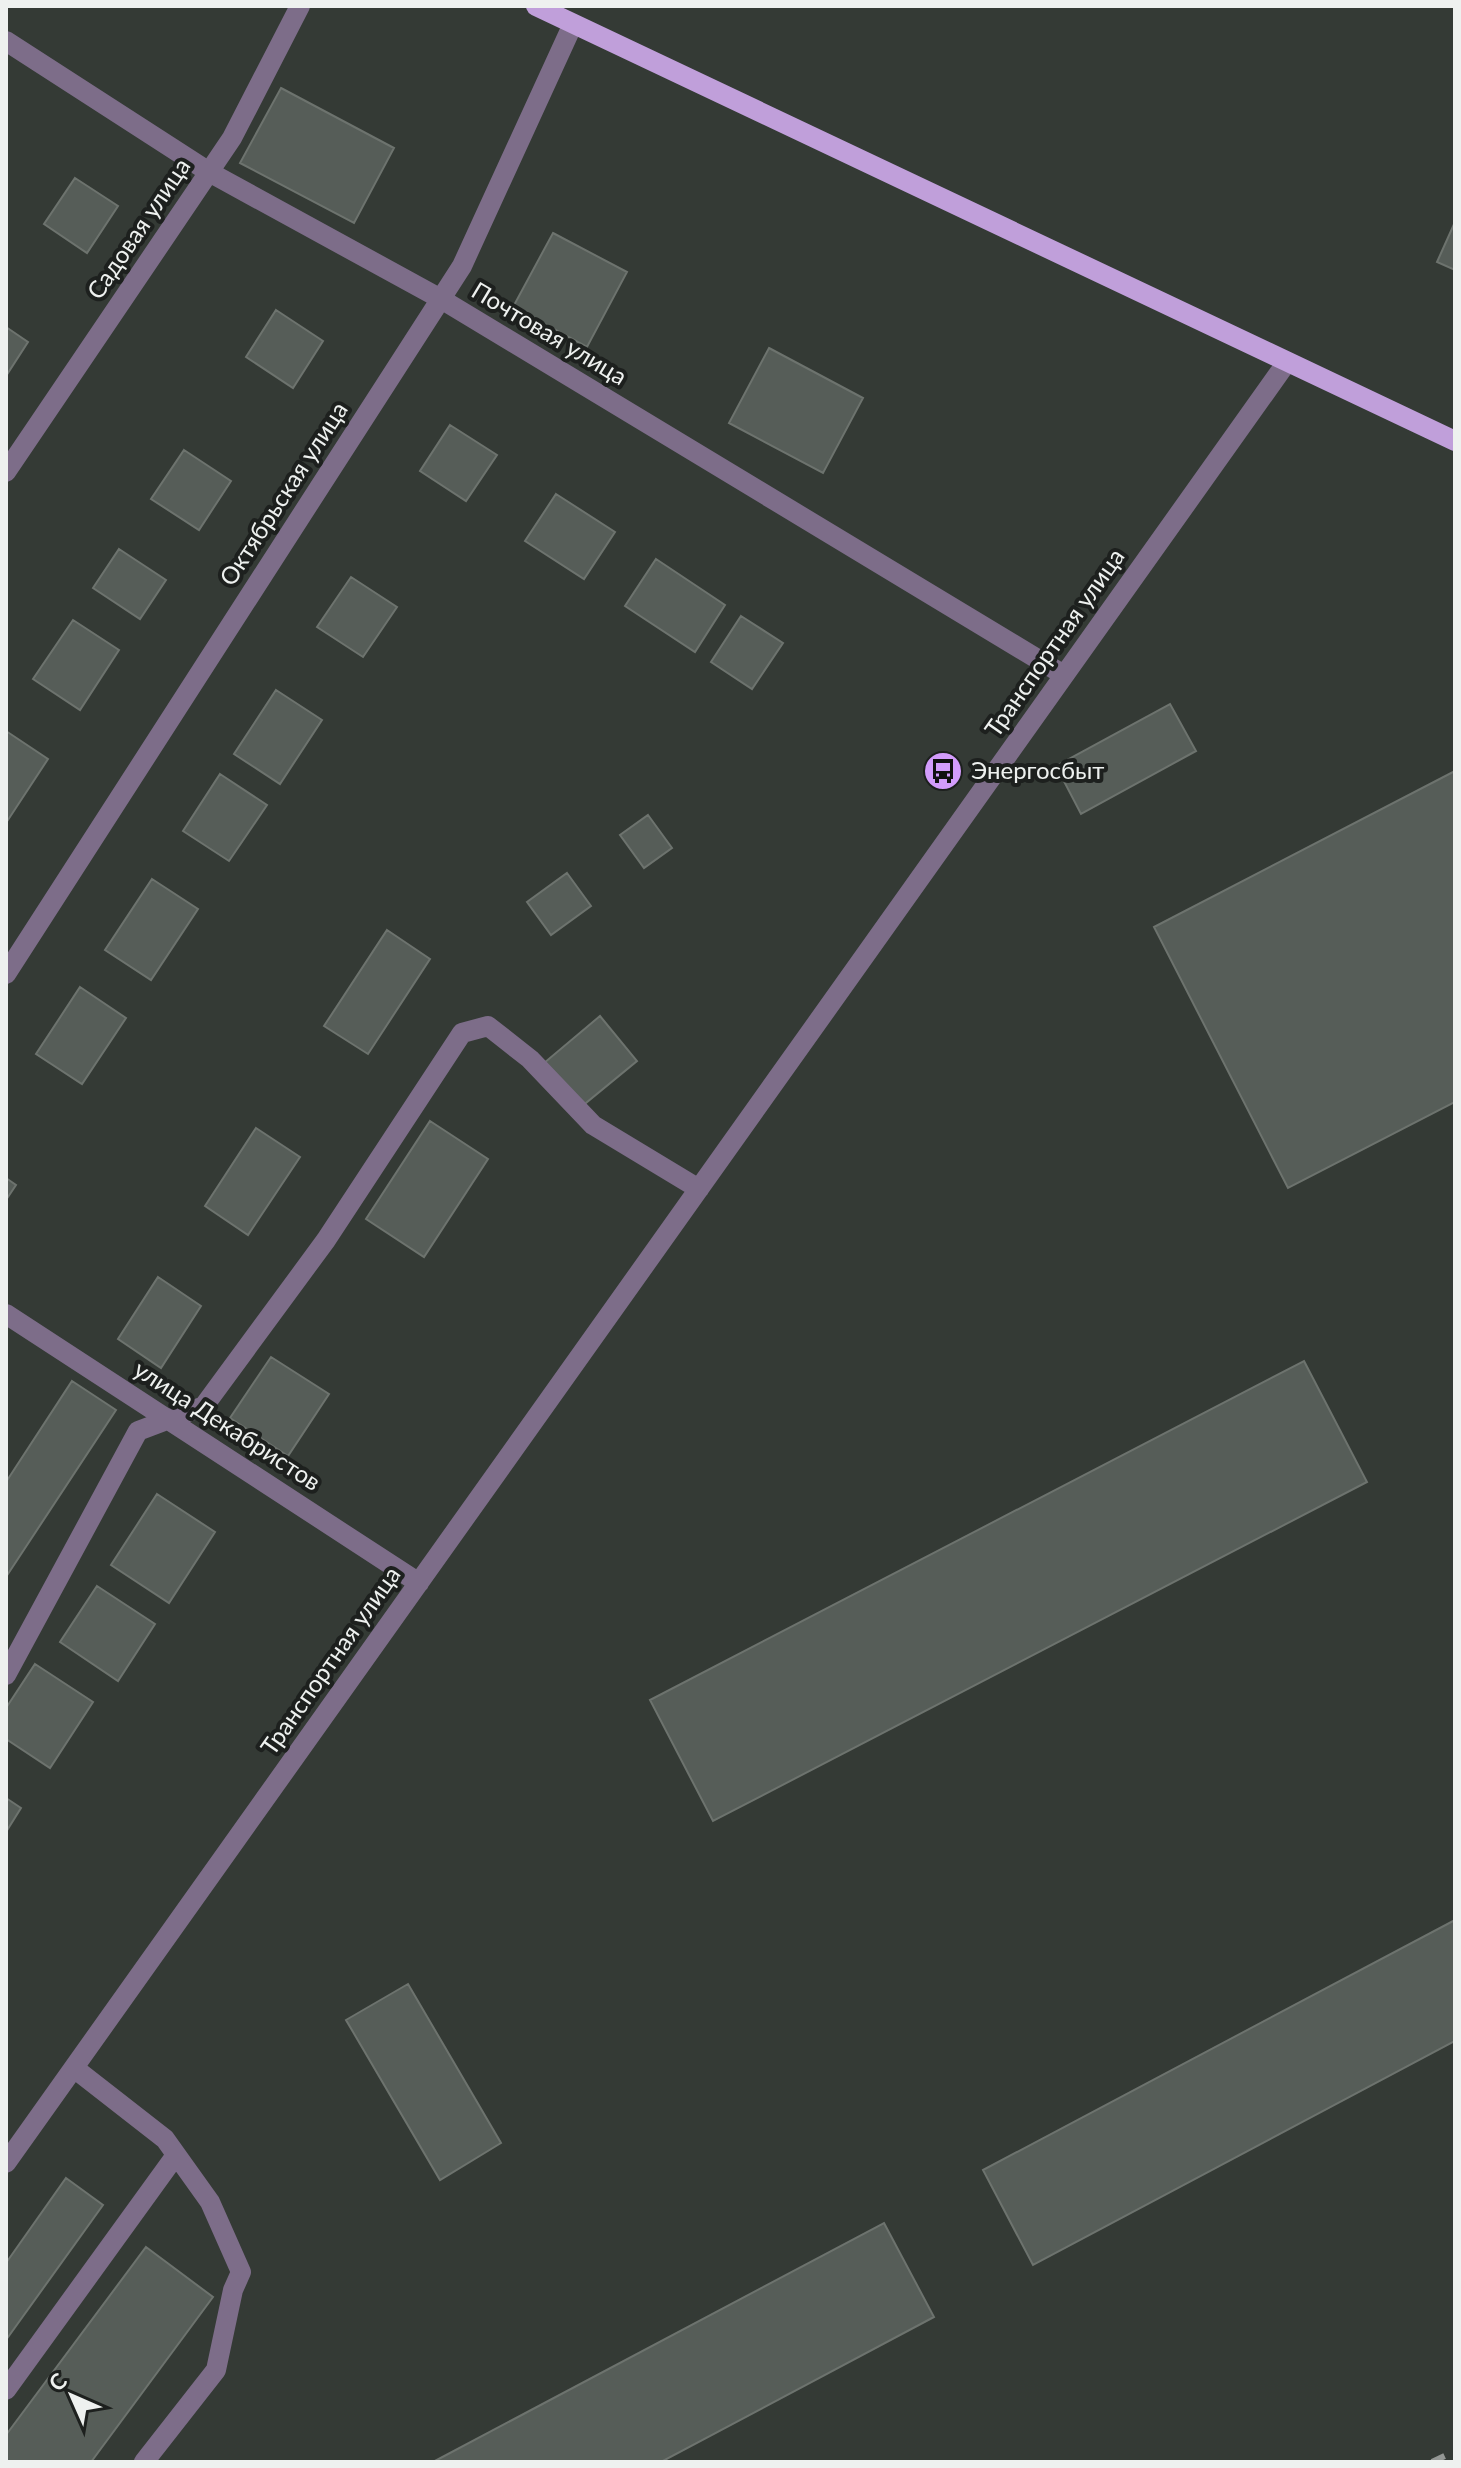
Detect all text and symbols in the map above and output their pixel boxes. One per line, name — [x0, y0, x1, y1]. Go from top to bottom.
street label: Садовая улица — [80, 152, 196, 304]
street label: Почтовая улица — [467, 275, 633, 390]
street label: Октябрьская улица — [213, 396, 353, 590]
street label: Транспортная улица — [978, 542, 1130, 742]
bus stop icon: Энергосбыт — [922, 750, 964, 792]
place label: Энергосбыт — [971, 755, 1104, 784]
street label: улица Декабристов — [129, 1354, 327, 1496]
street label: Транспортная улица — [254, 1560, 406, 1760]
north arrow — [32, 2356, 112, 2436]
text: С — [43, 2367, 73, 2396]

